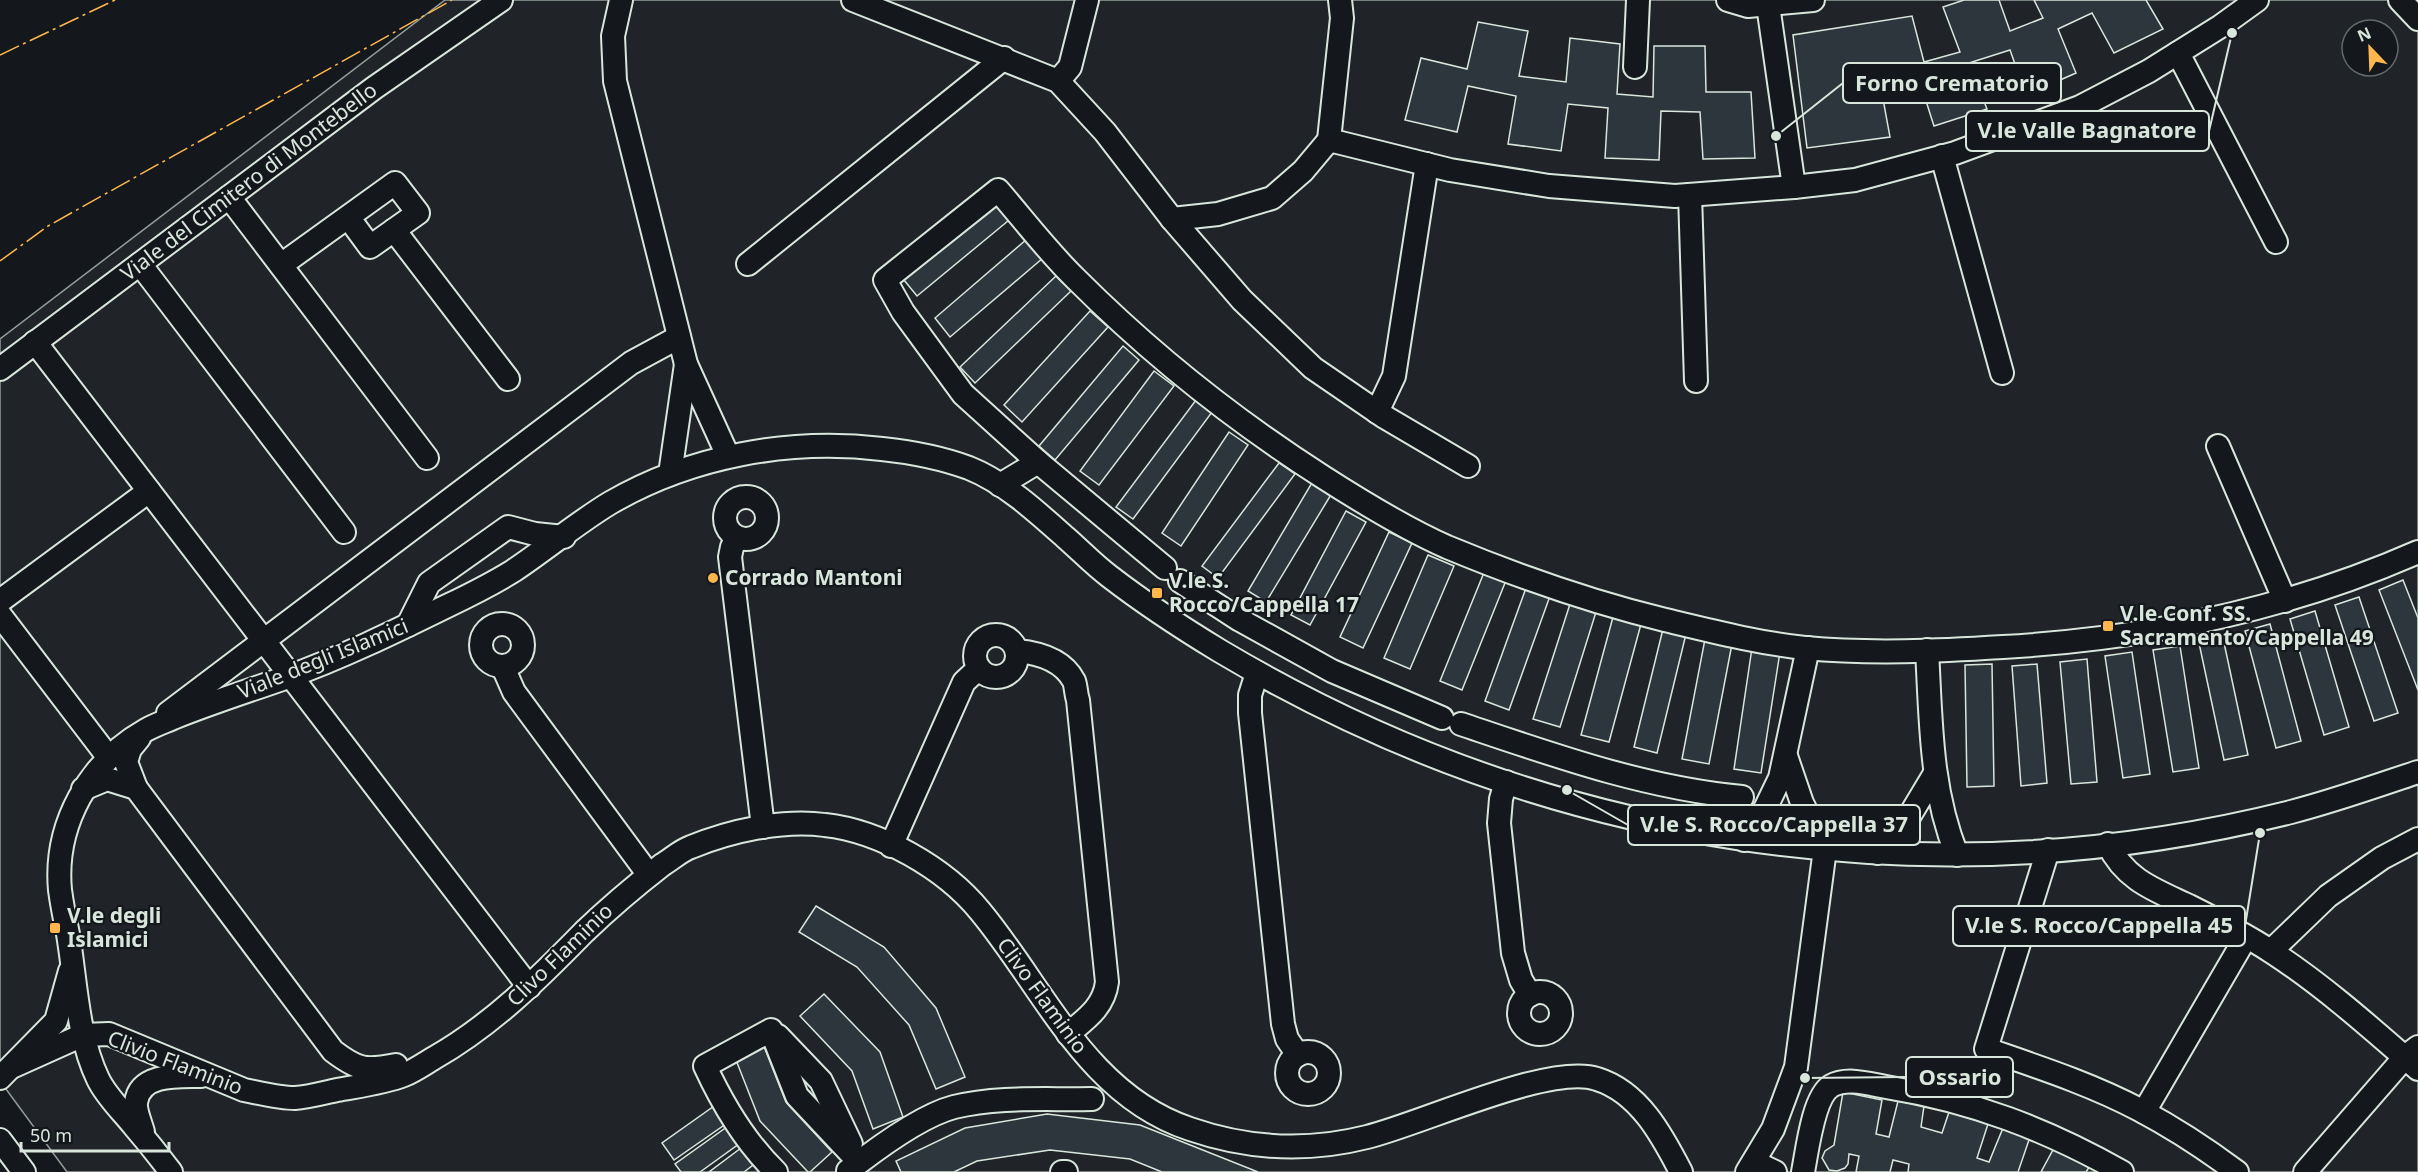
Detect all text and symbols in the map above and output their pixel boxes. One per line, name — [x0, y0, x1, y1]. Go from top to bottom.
north arrow — [2340, 18, 2400, 78]
text: N — [2354, 22, 2374, 47]
callout: Forno Crematorio — [1843, 63, 2061, 103]
text: Forno Crematorio — [1855, 67, 2049, 97]
street label: Viale del Cimitero di Montebello — [115, 76, 382, 287]
callout: V.le Valle Bagnatore — [1966, 111, 2209, 151]
text: V.le Valle Bagnatore — [1978, 114, 2196, 144]
place label: Corrado Mantoni — [725, 563, 903, 591]
place label: V.le S. Rocco/Cappella 17 — [1169, 566, 1359, 618]
marker: Corrado Mantoni — [706, 571, 720, 585]
marker: V.le S. Rocco/Cappella 17 — [1150, 586, 1164, 600]
place label: V.le Conf. SS. Sacramento/Cappella 49 — [2120, 599, 2374, 651]
street label: Viale degli Islamici — [233, 611, 412, 705]
marker: V.le Conf. SS. Sacramento/Cappella 49 — [2101, 619, 2115, 633]
callout: V.le S. Rocco/Cappella 37 — [1628, 805, 1920, 845]
text: V.le S. Rocco/Cappella 37 — [1640, 808, 1908, 838]
street label: Clivo Flaminio — [500, 897, 618, 1012]
place label: V.le degli Islamici — [67, 901, 161, 953]
callout: V.le S. Rocco/Cappella 45 — [1953, 906, 2245, 946]
text: V.le S. Rocco/Cappella 45 — [1965, 909, 2233, 939]
marker: V.le degli Islamici — [48, 921, 62, 935]
street label: Clivo Flaminio — [991, 932, 1094, 1059]
street label: Clivio Flaminio — [104, 1023, 247, 1101]
callout: Ossario — [1906, 1057, 2013, 1097]
text: Ossario — [1919, 1061, 2001, 1091]
scale bar — [21, 1115, 170, 1153]
text: 50 m — [30, 1123, 72, 1147]

